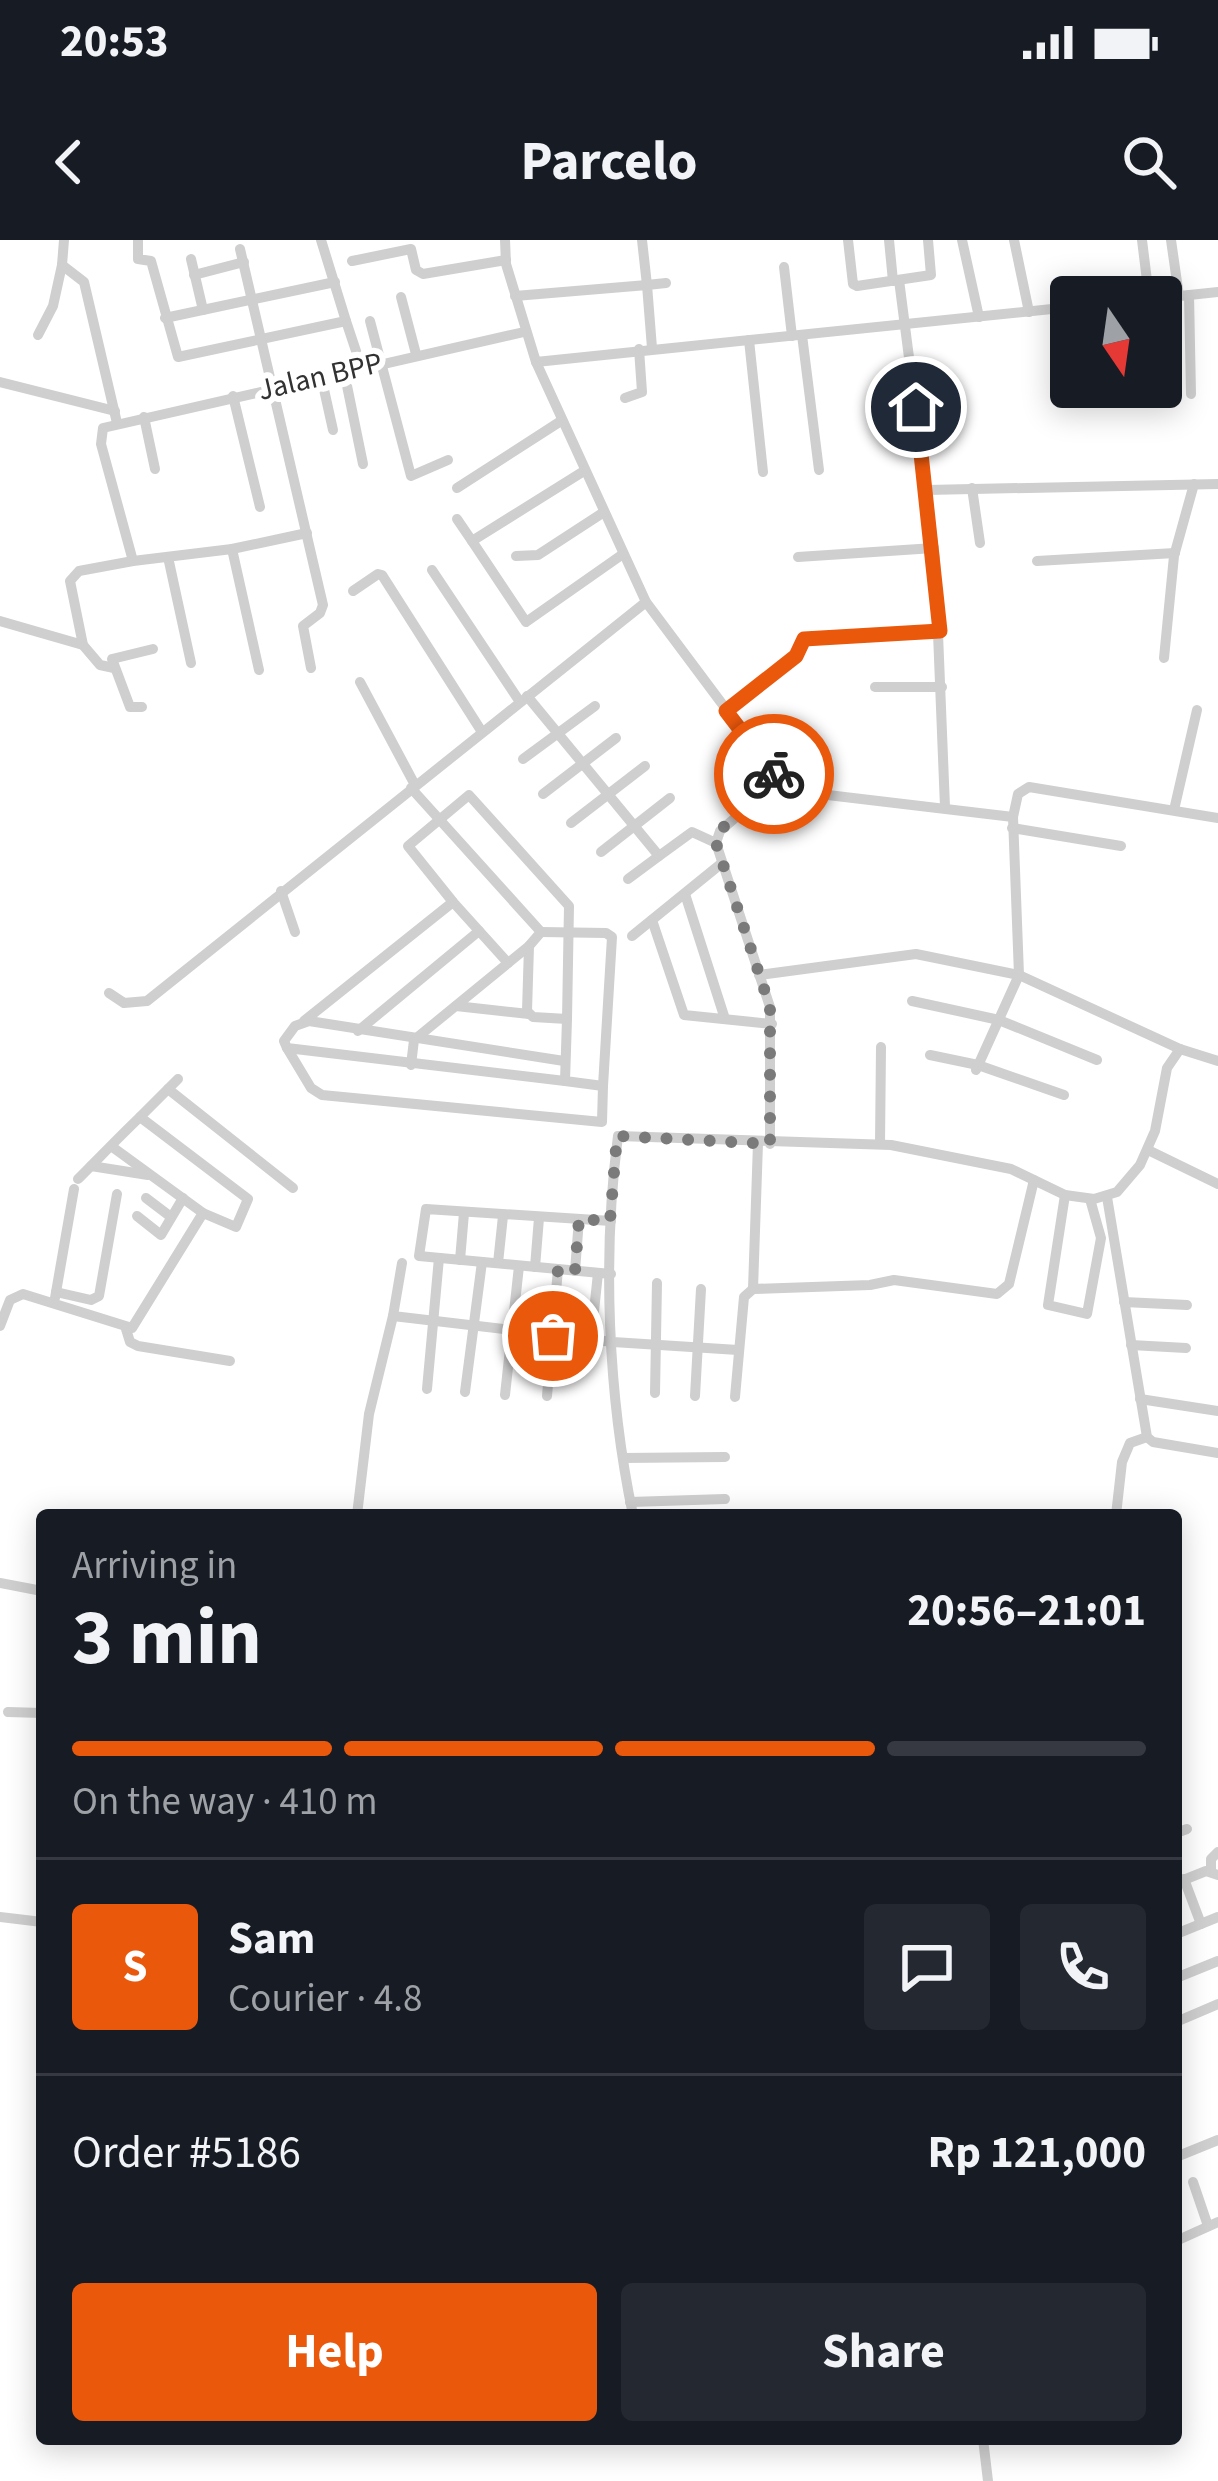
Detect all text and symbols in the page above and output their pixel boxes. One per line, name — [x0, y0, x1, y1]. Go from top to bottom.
text: 20:53 — [60, 10, 169, 74]
text: Parcelo — [521, 124, 697, 201]
icon: back — [36, 129, 102, 195]
icon: search — [1116, 129, 1182, 195]
north arrow — [1050, 276, 1182, 408]
map controls — [1050, 276, 1182, 408]
street label: Jalan BPP — [254, 341, 386, 412]
pin — [865, 356, 967, 458]
icon: home — [883, 374, 949, 440]
courier — [714, 714, 834, 834]
icon: bike — [741, 741, 807, 807]
pin — [502, 1285, 604, 1387]
icon: bag — [520, 1303, 586, 1369]
text: Arriving in — [72, 1538, 237, 1594]
text: 20:56–21:01 — [907, 1579, 1146, 1643]
text: 3 min — [72, 1583, 262, 1694]
text: On the way · 410 m — [72, 1774, 378, 1830]
button: chat — [864, 1904, 990, 2030]
button: phone — [1020, 1904, 1146, 2030]
text: Sam — [228, 1907, 315, 1971]
text: S — [122, 1935, 148, 1999]
text: Courier · 4.8 — [228, 1971, 422, 2027]
text: Order #5186 — [72, 2121, 301, 2185]
text: Rp 121,000 — [928, 2121, 1146, 2185]
button: Help — [72, 2283, 597, 2421]
button: Share — [621, 2283, 1146, 2421]

